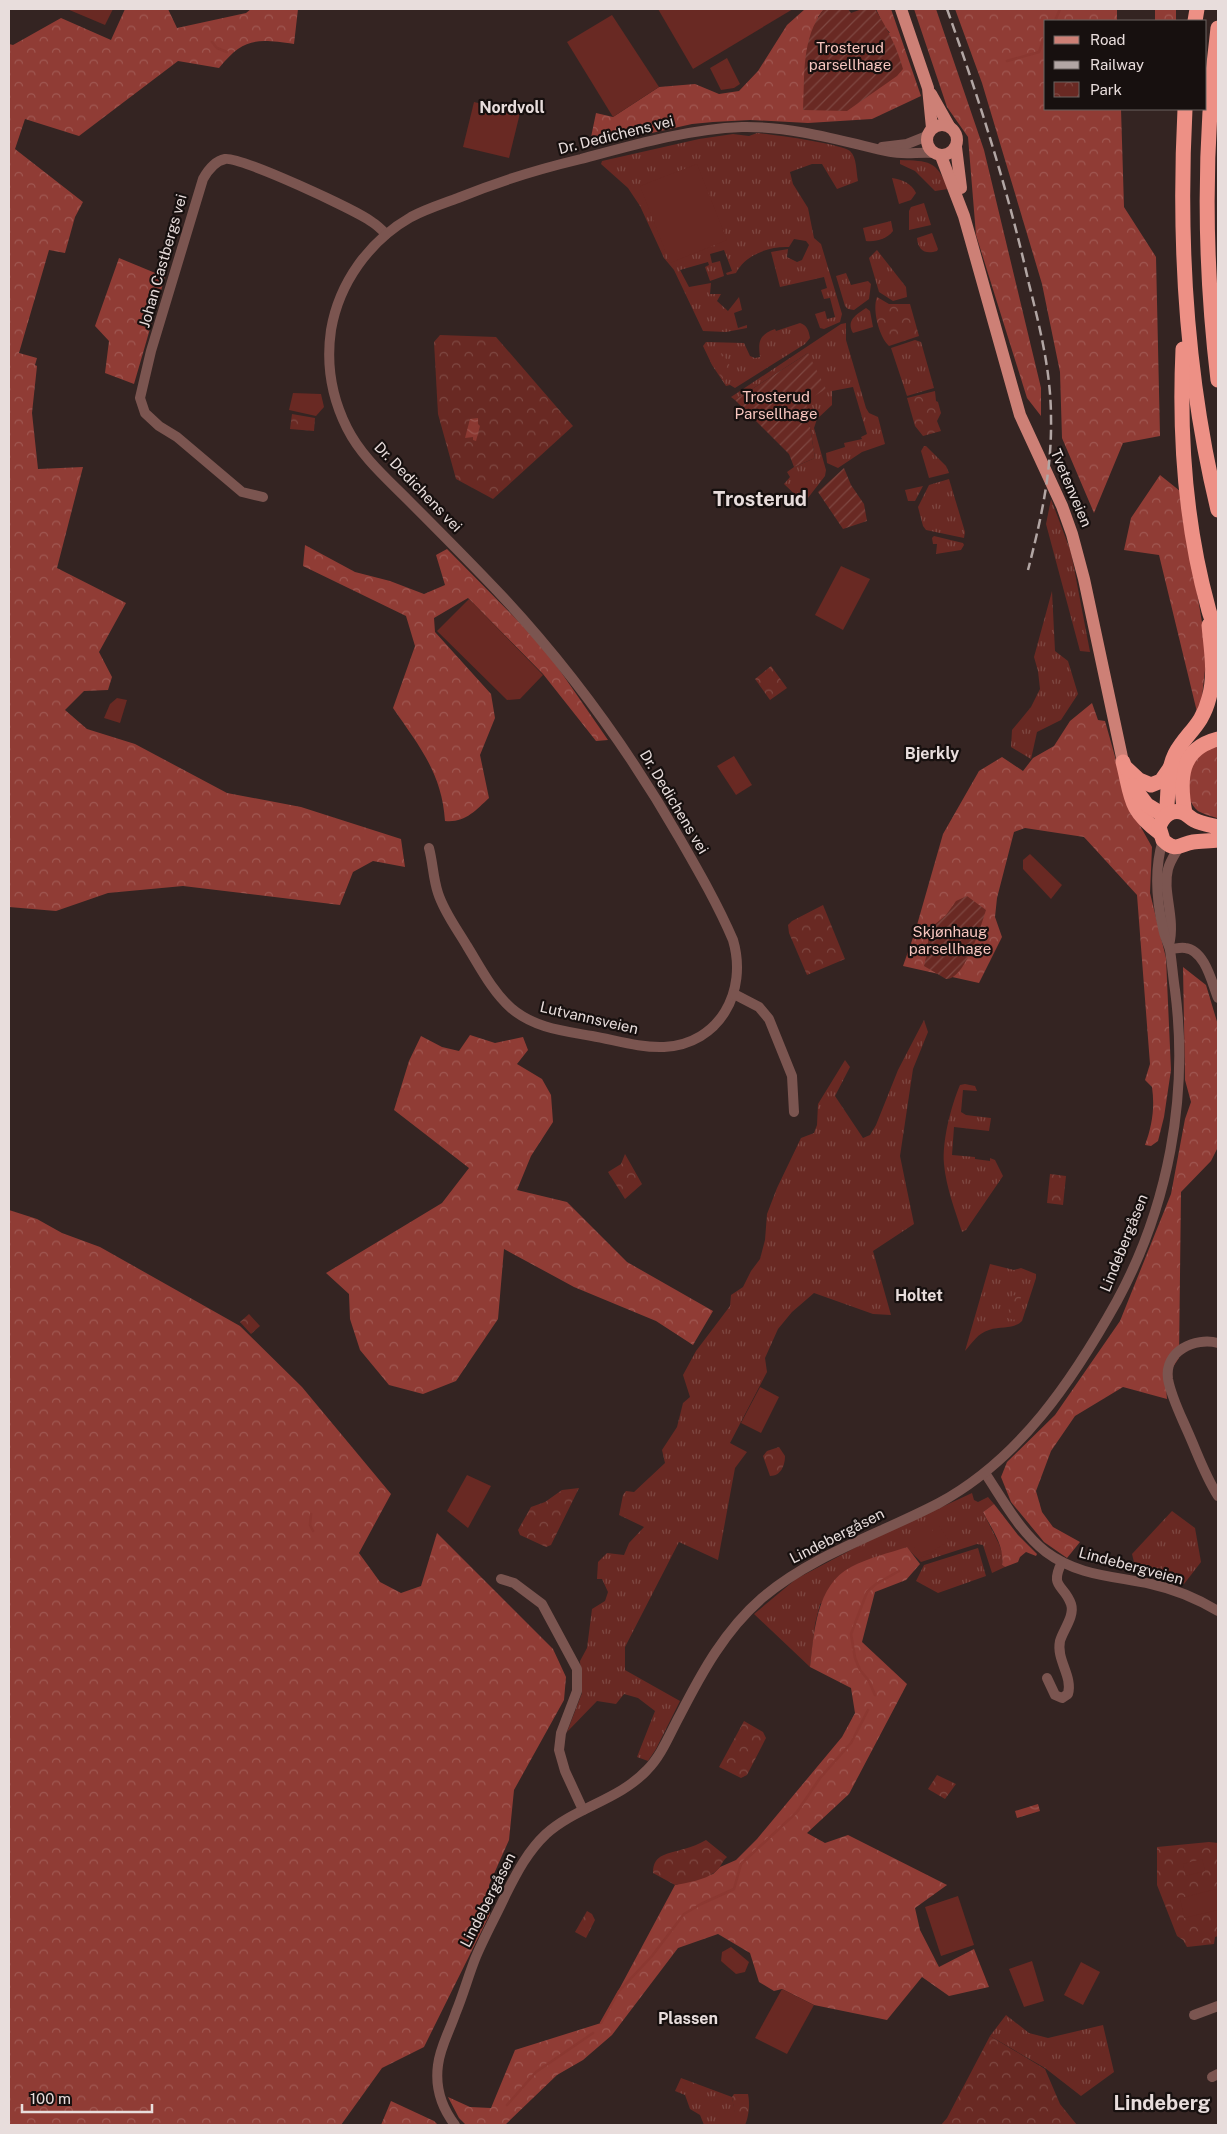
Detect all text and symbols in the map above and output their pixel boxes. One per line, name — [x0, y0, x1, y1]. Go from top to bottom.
legend — [1044, 20, 1207, 110]
text: Road — [1090, 31, 1126, 48]
park label: Trosterud parsellhage — [809, 39, 891, 73]
text: Railway — [1090, 56, 1144, 73]
text: Park — [1090, 81, 1122, 98]
district label: Nordvoll — [479, 98, 545, 117]
street label: Dr. Dedichens vei — [556, 112, 675, 157]
street label: Johan Castbergs vei — [135, 192, 190, 330]
park label: Trosterud Parsellhage — [735, 388, 817, 422]
street label: Dr. Dedichens vei — [371, 438, 466, 535]
street label: Tvetenveien — [1047, 446, 1096, 529]
district label: Trosterud — [713, 487, 807, 511]
district label: Bjerkly — [905, 744, 959, 763]
street label: Dr. Dedichens vei — [637, 747, 712, 857]
park label: Skjønhaug parsellhage — [909, 923, 991, 957]
street label: Lutvannsveien — [538, 998, 640, 1037]
street label: Lindebergåsen — [1096, 1192, 1151, 1294]
district label: Holtet — [895, 1286, 943, 1305]
street label: Lindebergåsen — [787, 1504, 887, 1567]
street label: Lindebergveien — [1077, 1543, 1185, 1588]
street label: Lindebergåsen — [456, 1850, 519, 1950]
district label: Plassen — [658, 2009, 718, 2028]
scale bar — [22, 2082, 152, 2114]
text: 100 m — [30, 2090, 71, 2107]
district label: Lindeberg — [1114, 2091, 1211, 2115]

